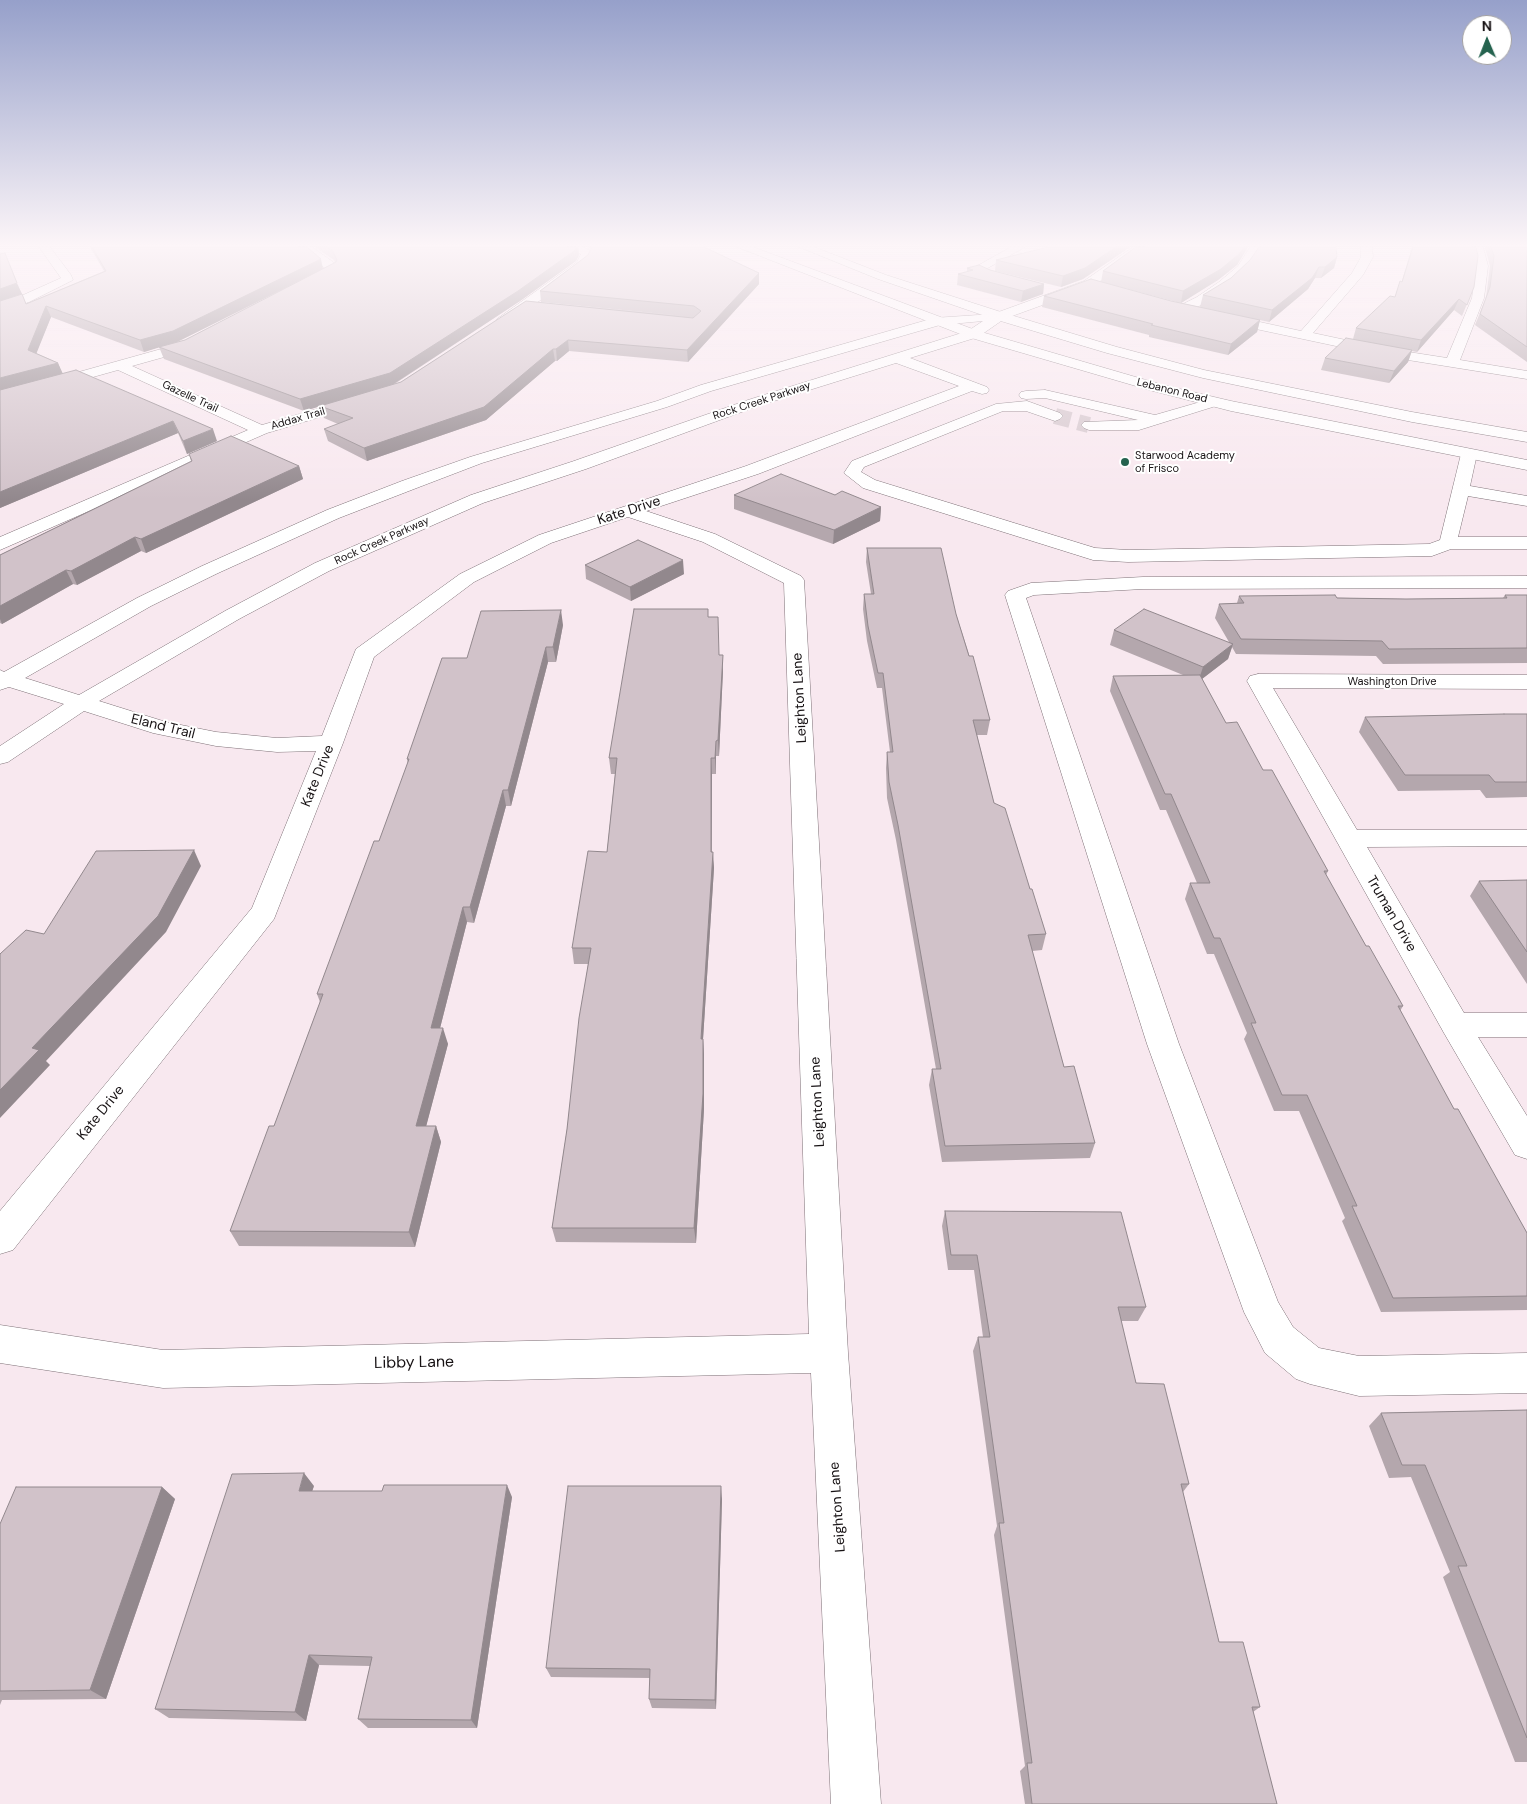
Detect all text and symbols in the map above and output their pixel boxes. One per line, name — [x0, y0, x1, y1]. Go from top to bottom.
north arrow — [1462, 15, 1512, 65]
text: N — [1481, 17, 1492, 35]
street label: Lebanon Road — [1135, 376, 1209, 406]
street label: Gazelle Trail — [160, 378, 220, 416]
street label: Rock Creek Parkway — [711, 379, 813, 423]
street label: Addax Trail — [269, 405, 327, 433]
place label: Starwood Academy of Frisco — [1135, 449, 1235, 475]
marker: Starwood Academy of Frisco — [1119, 456, 1131, 468]
street label: Kate Drive — [595, 493, 663, 529]
street label: Rock Creek Parkway — [333, 514, 431, 568]
street label: Leighton Lane — [789, 652, 811, 744]
street label: Washington Drive — [1347, 675, 1437, 689]
street label: Eland Trail — [129, 711, 197, 743]
street label: Kate Drive — [298, 743, 338, 809]
street label: Truman Drive — [1362, 873, 1420, 955]
street label: Leighton Lane — [807, 1056, 829, 1148]
street label: Kate Drive — [74, 1082, 128, 1144]
street label: Libby Lane — [374, 1353, 454, 1373]
street label: Leighton Lane — [826, 1461, 850, 1553]

